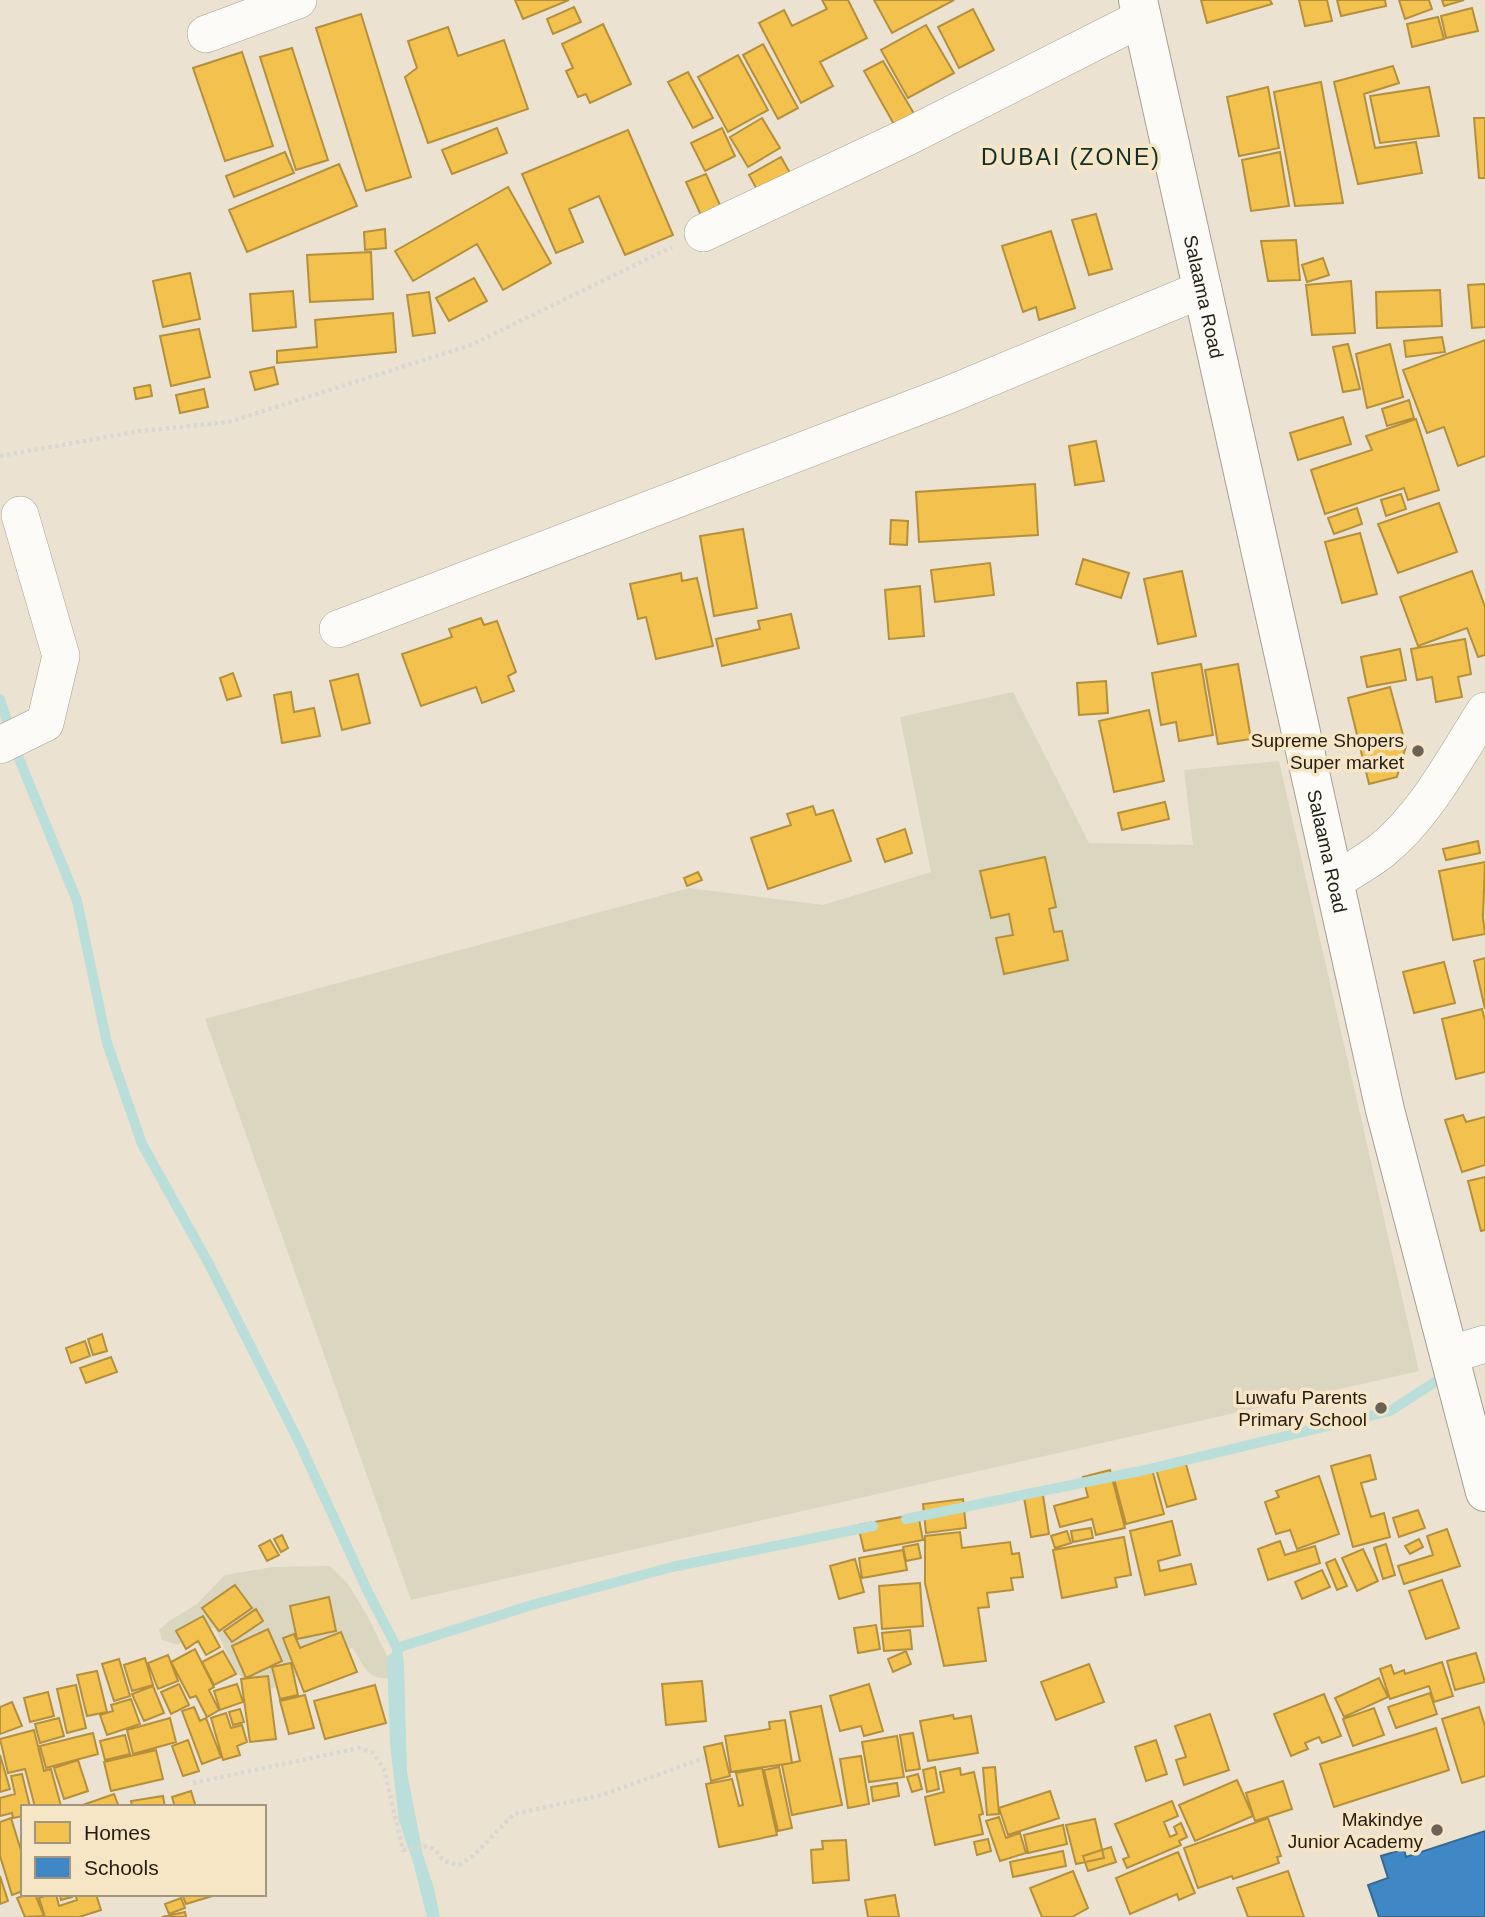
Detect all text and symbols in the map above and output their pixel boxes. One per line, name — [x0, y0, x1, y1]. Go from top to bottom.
district label: DUBAI (ZONE) — [981, 144, 1161, 170]
street label: Salaama Road — [1180, 233, 1227, 361]
place label: Supreme Shopers Super market — [1251, 730, 1405, 773]
marker: Supreme Shopers Super market — [1410, 743, 1426, 759]
street label: Salaama Road — [1303, 788, 1351, 915]
place label: Luwafu Parents Primary School — [1235, 1387, 1367, 1430]
marker: Luwafu Parents Primary School — [1373, 1400, 1389, 1416]
legend — [21, 1805, 266, 1896]
place label: Makindye Junior Academy — [1288, 1809, 1423, 1852]
text: Homes — [84, 1821, 151, 1844]
marker: Makindye Junior Academy — [1429, 1822, 1445, 1838]
text: Schools — [84, 1856, 159, 1879]

